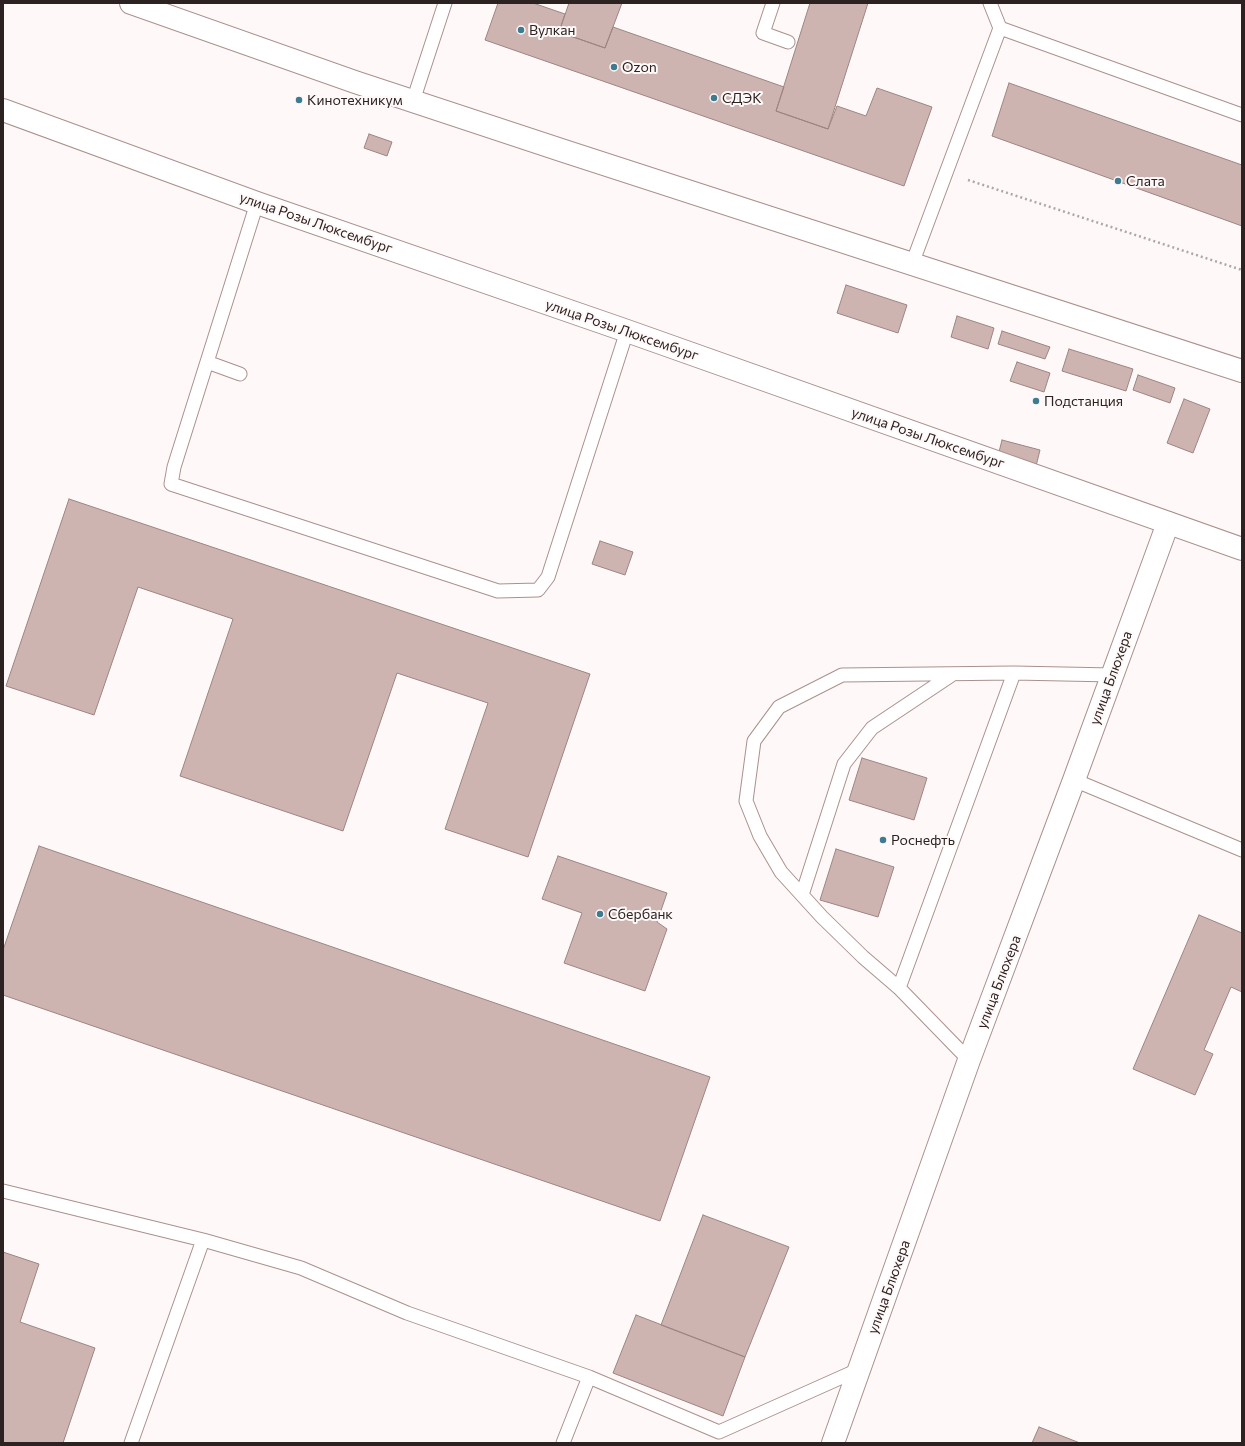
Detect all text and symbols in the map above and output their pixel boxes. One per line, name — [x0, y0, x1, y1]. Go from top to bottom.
place label: Вулкан — [529, 22, 576, 38]
marker: Вулкан — [516, 25, 526, 35]
place label: Ozon — [622, 59, 657, 75]
marker: Ozon — [609, 62, 619, 72]
place label: СДЭК — [722, 90, 762, 106]
place label: Кинотехникум — [307, 92, 403, 108]
marker: СДЭК — [709, 93, 719, 103]
marker: Кинотехникум — [294, 95, 304, 105]
place label: Слата — [1126, 173, 1165, 189]
marker: Слата — [1113, 176, 1123, 186]
street label: улица Розы Люксембург — [237, 189, 395, 257]
street label: улица Розы Люксембург — [543, 296, 701, 364]
place label: Подстанция — [1044, 393, 1123, 409]
marker: Подстанция — [1031, 396, 1041, 406]
street label: улица Розы Люксембург — [849, 404, 1007, 472]
street label: улица Блюхера — [1086, 629, 1136, 727]
place label: Роснефть — [891, 832, 955, 848]
marker: Роснефть — [878, 835, 888, 845]
place label: Сбербанк — [608, 906, 673, 922]
marker: Сбербанк — [595, 909, 605, 919]
street label: улица Блюхера — [973, 933, 1025, 1031]
street label: улица Блюхера — [864, 1238, 914, 1336]

